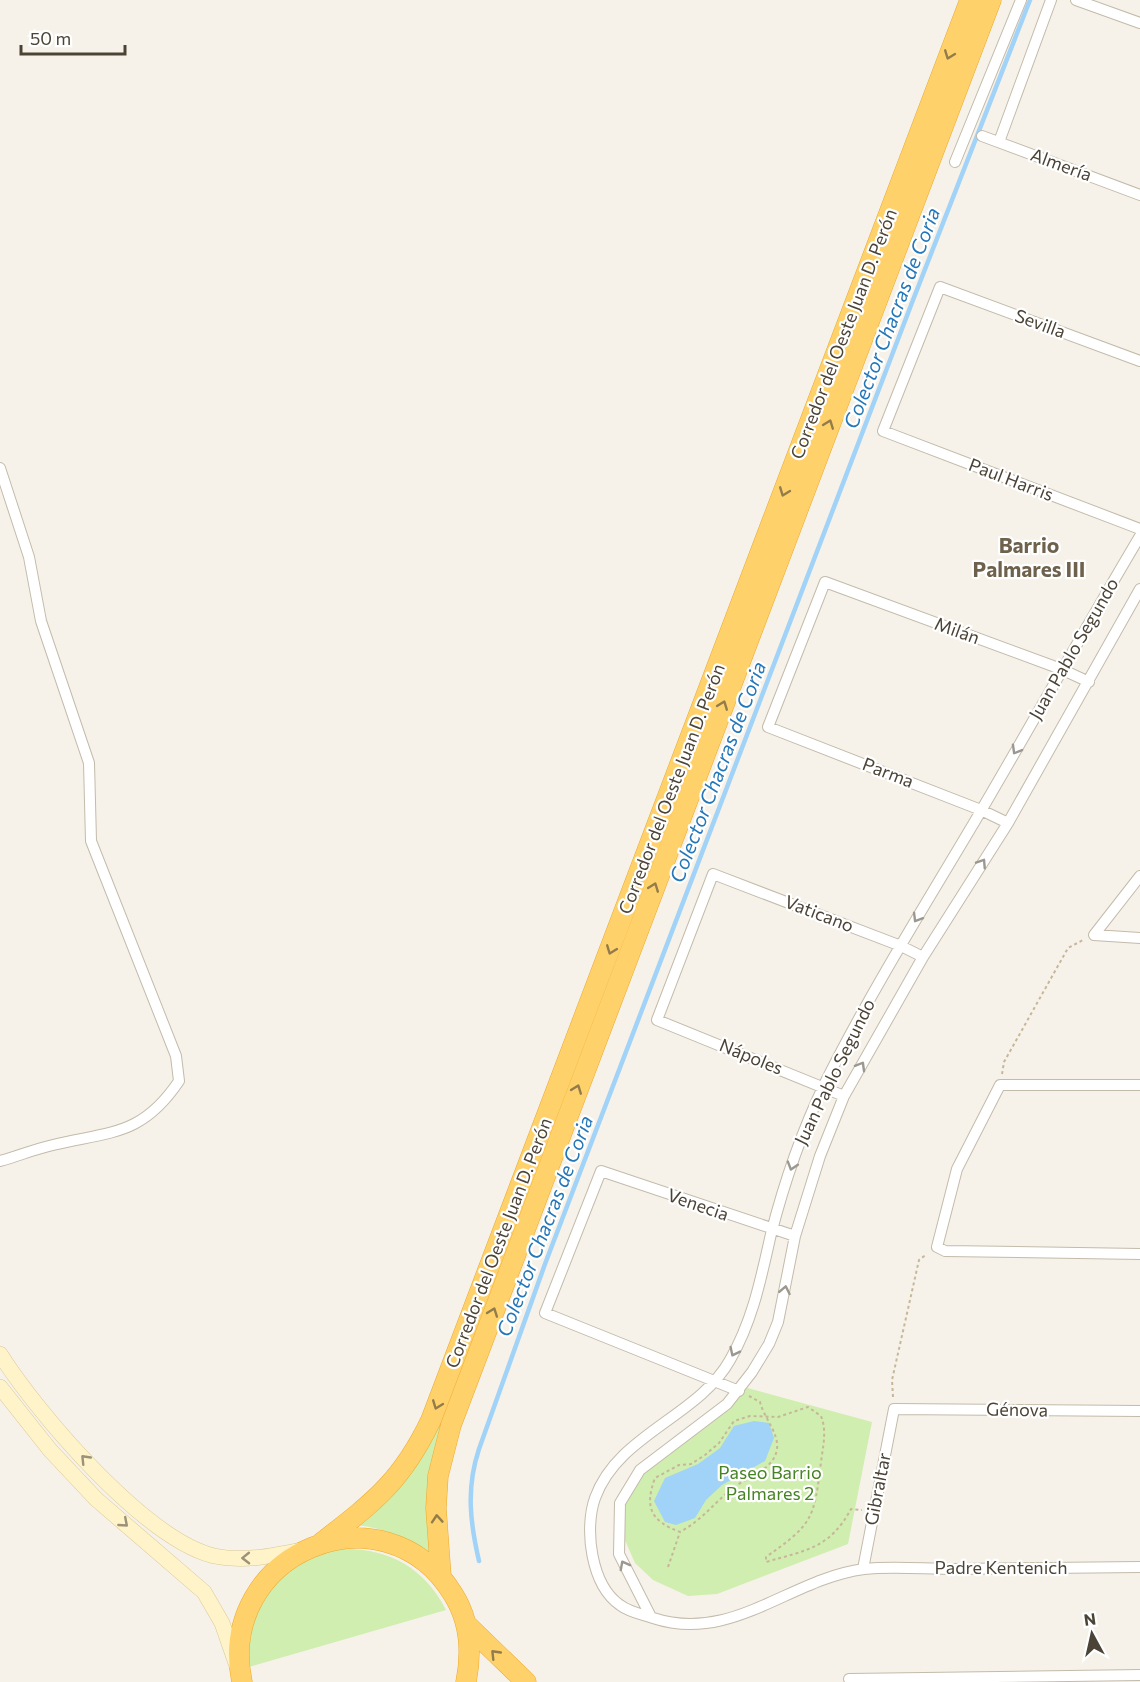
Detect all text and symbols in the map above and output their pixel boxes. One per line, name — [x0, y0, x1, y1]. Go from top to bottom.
scale bar — [21, 18, 124, 56]
text: 50 m — [30, 27, 71, 49]
one-way arrow — [944, 49, 957, 60]
street label: Almería — [1028, 143, 1095, 185]
water label: Colector Chacras de Coria — [838, 204, 944, 432]
street label: Corredor del Oeste Juan D. Perón — [785, 205, 901, 462]
street label: Sevilla — [1012, 304, 1069, 342]
one-way arrow — [822, 420, 835, 430]
street label: Paul Harris — [966, 453, 1057, 505]
one-way arrow — [778, 487, 791, 497]
district label: Barrio Palmares III — [973, 532, 1085, 581]
street label: Juan Pablo Segundo — [1024, 574, 1123, 723]
street label: Milán — [932, 612, 983, 648]
water label: Colector Chacras de Coria — [664, 658, 770, 886]
street label: Corredor del Oeste Juan D. Perón — [613, 660, 729, 917]
one-way arrow — [716, 700, 728, 711]
one-way arrow — [1011, 744, 1023, 754]
street label: Parma — [860, 752, 917, 792]
one-way arrow — [975, 858, 986, 869]
one-way arrow — [647, 882, 659, 893]
street label: Vaticano — [782, 890, 857, 936]
one-way arrow — [913, 912, 925, 922]
one-way arrow — [606, 944, 618, 955]
street label: Juan Pablo Segundo — [789, 995, 879, 1148]
street label: Nápoles — [716, 1033, 786, 1079]
one-way arrow — [854, 1062, 865, 1072]
one-way arrow — [570, 1084, 583, 1095]
water label: Colector Chacras de Coria — [491, 1112, 597, 1340]
street label: Corredor del Oeste Juan D. Perón — [440, 1114, 556, 1371]
one-way arrow — [787, 1161, 799, 1171]
street label: Venecia — [665, 1183, 732, 1225]
one-way arrow — [778, 1285, 791, 1295]
one-way arrow — [485, 1307, 498, 1318]
one-way arrow — [730, 1346, 741, 1356]
street label: Génova — [986, 1397, 1048, 1421]
one-way arrow — [432, 1398, 444, 1409]
street label: Gibraltar — [859, 1451, 895, 1527]
one-way arrow — [81, 1456, 92, 1466]
park label: Paseo Barrio Palmares 2 — [718, 1461, 822, 1504]
one-way arrow — [431, 1515, 444, 1524]
one-way arrow — [117, 1516, 128, 1527]
one-way arrow — [241, 1552, 250, 1564]
street label: Padre Kentenich — [934, 1556, 1068, 1578]
one-way arrow — [620, 1561, 631, 1571]
north arrow — [1062, 1604, 1122, 1664]
text: N — [1083, 1608, 1097, 1629]
one-way arrow — [492, 1651, 503, 1662]

